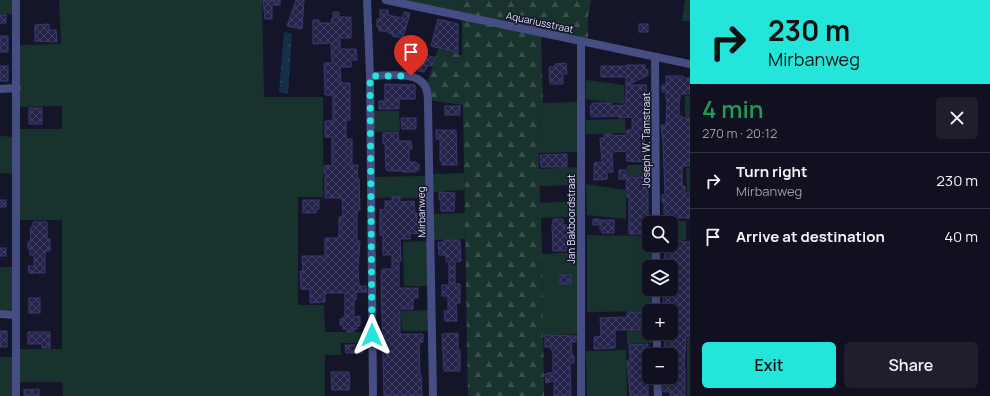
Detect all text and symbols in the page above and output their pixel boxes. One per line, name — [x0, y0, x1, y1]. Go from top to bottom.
street label: Aquariusstraat — [505, 8, 575, 36]
text: 230 m — [768, 11, 850, 49]
icon: right — [702, 16, 754, 68]
pin — [394, 35, 428, 76]
icon: arrive — [400, 41, 422, 63]
text: Mirbanweg — [768, 47, 860, 71]
street label: Joseph W. Tamstraat — [639, 92, 653, 188]
text: 4 min — [702, 92, 764, 125]
button: close — [936, 97, 978, 139]
text: 270 m · 20:12 — [702, 124, 777, 142]
text: Turn right — [736, 161, 807, 182]
icon: right — [702, 170, 724, 192]
text: 230 m — [936, 170, 978, 191]
street label: Jan Bakboordstraat — [564, 174, 578, 264]
text: Mirbanweg — [736, 182, 802, 200]
street label: Mirbanweg — [414, 186, 428, 238]
map controls — [642, 216, 678, 384]
button: search — [642, 216, 678, 252]
icon: arrive — [702, 226, 724, 248]
text: Arrive at destination — [736, 226, 885, 247]
text: 40 m — [944, 226, 978, 247]
button: layers — [642, 260, 678, 296]
button: + — [642, 304, 678, 340]
position arrow — [351, 314, 393, 356]
button: Exit — [702, 342, 836, 388]
button: Share — [844, 342, 978, 388]
button: − — [642, 348, 678, 384]

